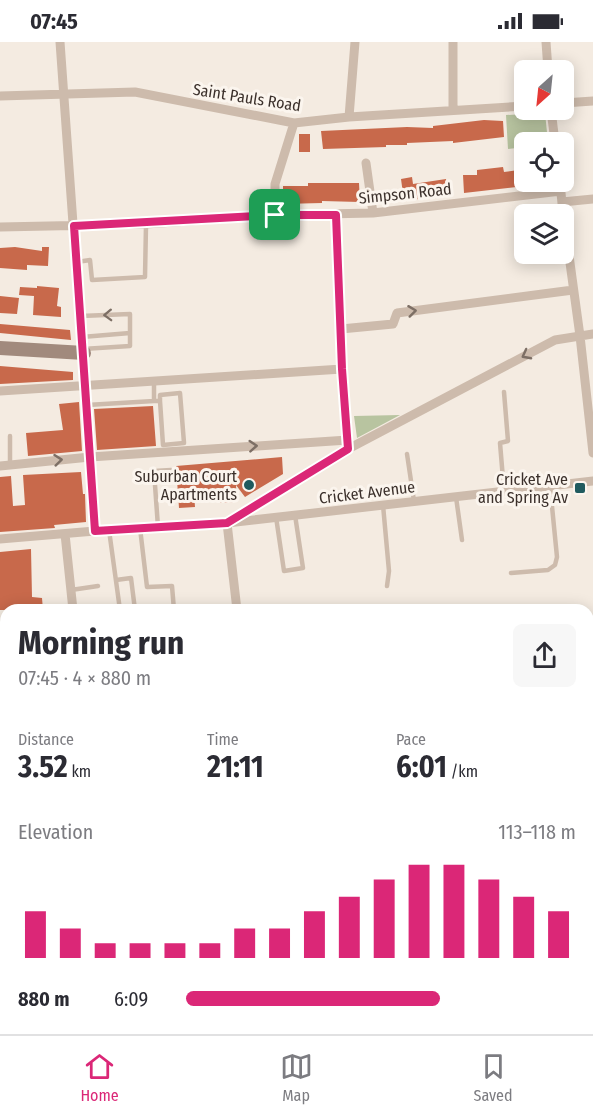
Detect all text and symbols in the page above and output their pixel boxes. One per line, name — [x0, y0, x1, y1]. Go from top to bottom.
text: 07:45 — [30, 8, 78, 35]
north arrow — [514, 60, 574, 120]
map controls — [514, 60, 574, 264]
street label: Saint Pauls Road — [192, 80, 302, 115]
button: locate — [514, 132, 574, 192]
street label: Simpson Road — [358, 179, 452, 208]
pin — [249, 189, 300, 240]
icon: arrive — [258, 198, 291, 231]
button: layers — [514, 204, 574, 264]
one-way arrow — [408, 305, 417, 317]
one-way arrow — [104, 308, 113, 321]
one-way arrow — [521, 348, 532, 360]
one-way arrow — [248, 440, 257, 453]
one-way arrow — [54, 454, 63, 467]
place label: Suburban Court Apartments — [134, 467, 238, 504]
place label: Cricket Ave and Spring Av — [478, 470, 568, 507]
street label: Cricket Avenue — [318, 477, 416, 508]
marker: Suburban Court Apartments — [242, 478, 256, 492]
marker: Cricket Ave and Spring Av — [573, 481, 587, 495]
text: Morning run — [18, 623, 184, 663]
button: share — [513, 624, 576, 687]
text: 07:45 · 4 × 880 m — [18, 666, 151, 690]
text: Distance — [18, 730, 74, 749]
text: Time — [207, 730, 239, 749]
text: Pace — [396, 730, 426, 749]
text: 3.52 — [18, 749, 68, 785]
text: 21:11 — [207, 749, 264, 785]
text: 6:01 — [396, 749, 447, 785]
text: km — [68, 762, 91, 781]
text: /km — [447, 762, 478, 781]
text: Elevation — [18, 820, 93, 844]
text: 113–118 m — [498, 820, 576, 844]
text: 880 m — [18, 987, 69, 1011]
text: 6:09 — [114, 987, 148, 1011]
tab: Home — [80, 1050, 119, 1105]
tab: Map — [280, 1050, 313, 1105]
tab: Saved — [473, 1050, 513, 1105]

